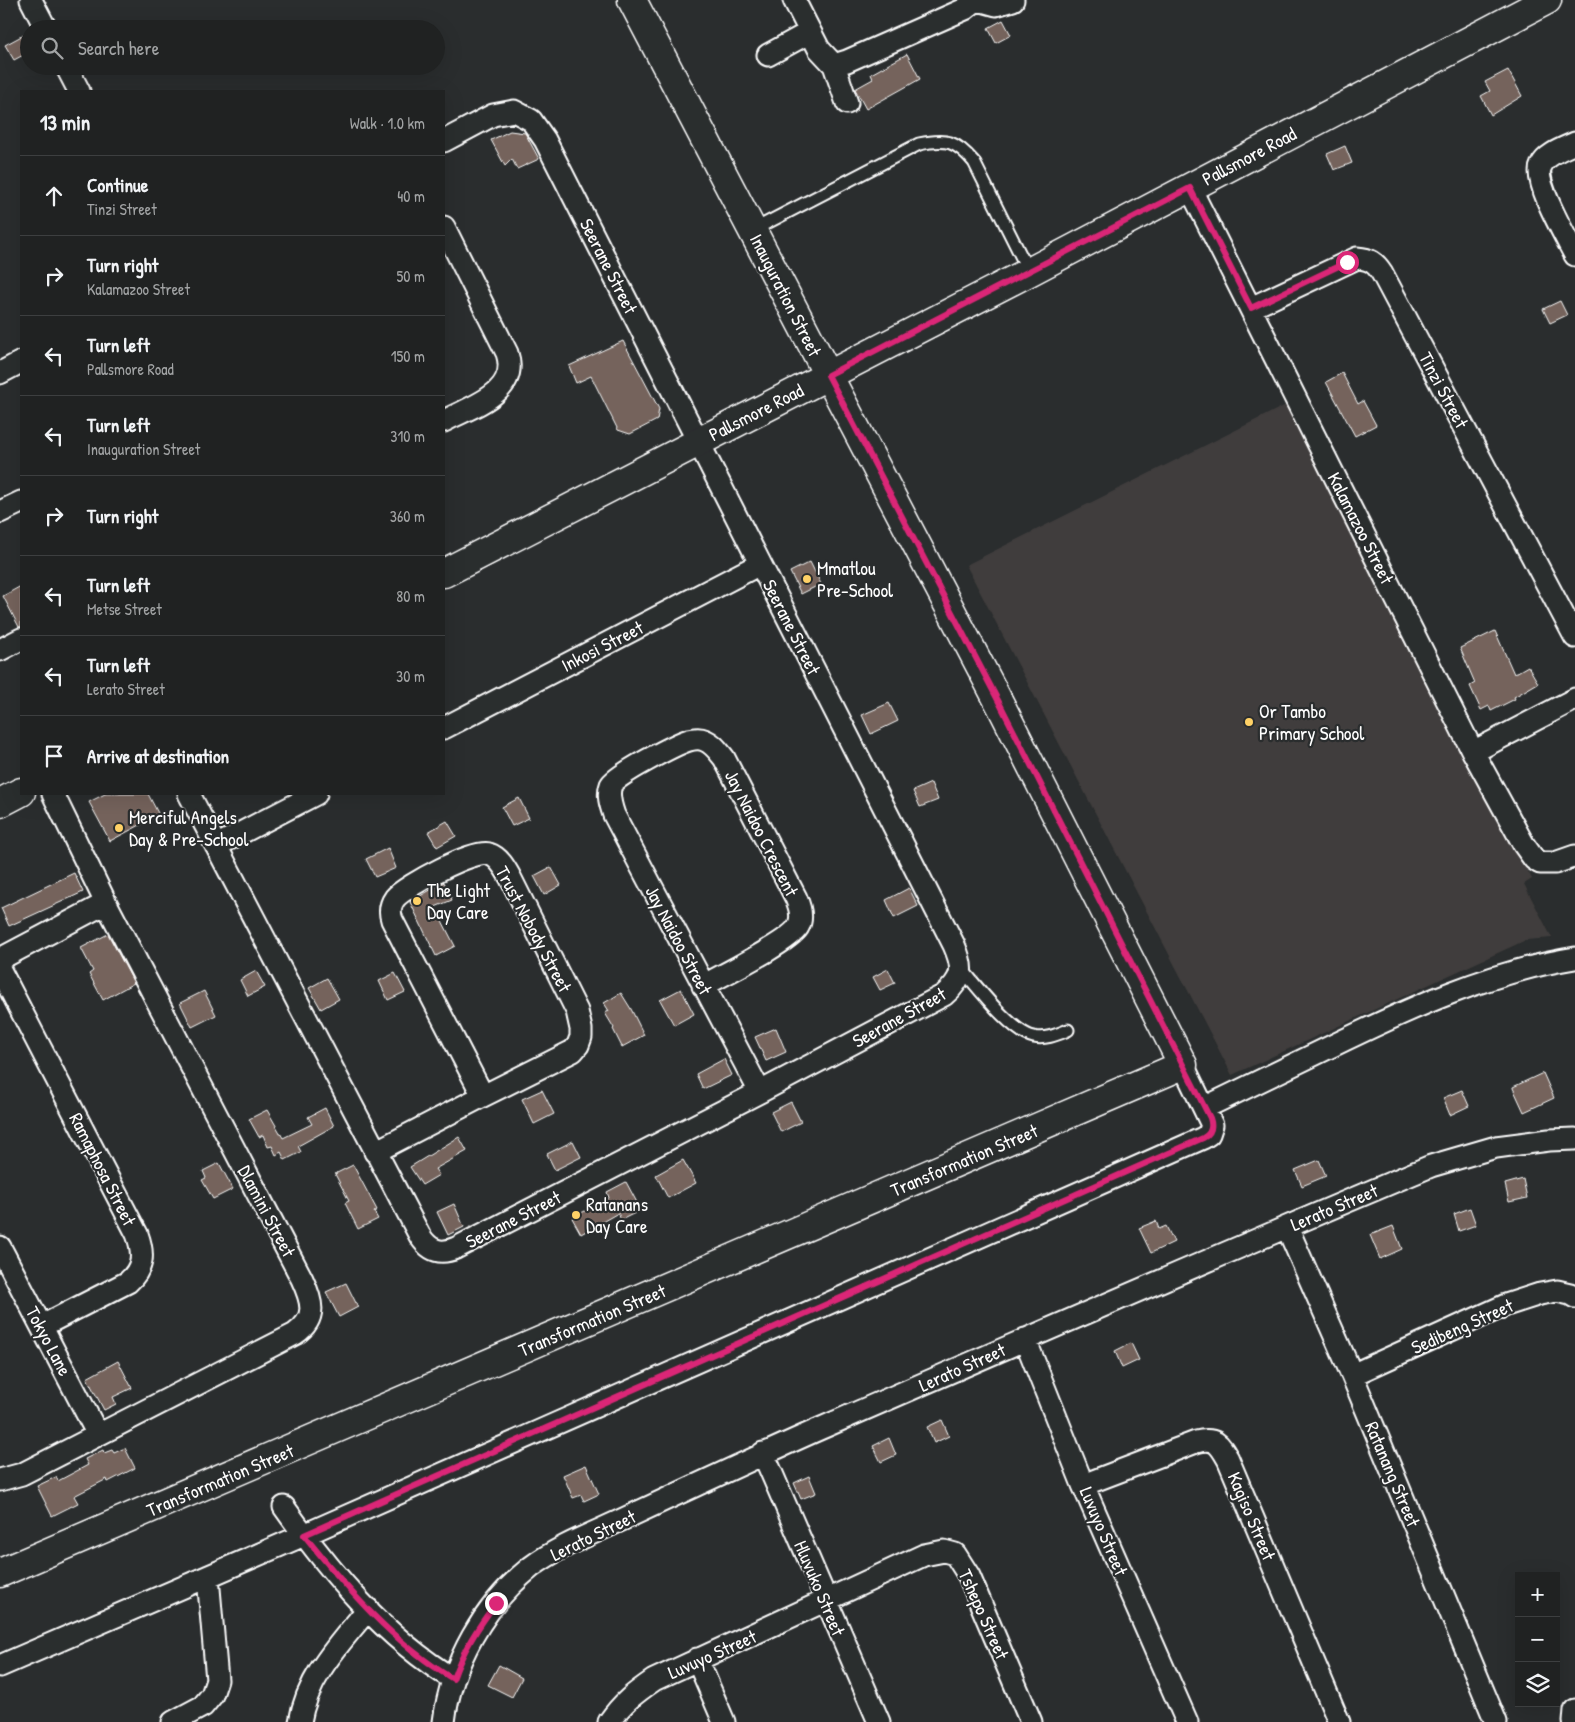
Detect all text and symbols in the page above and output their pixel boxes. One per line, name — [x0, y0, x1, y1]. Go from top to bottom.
search box — [20, 20, 445, 75]
icon: search — [38, 34, 66, 62]
text: Search here — [78, 35, 159, 61]
text: 13 min — [40, 108, 90, 137]
text: Walk · 1.0 km — [350, 112, 425, 134]
street label: Pallsmore Road — [1197, 120, 1301, 192]
text: Continue — [87, 172, 148, 198]
icon: ahead — [40, 182, 68, 210]
text: 40 m — [397, 185, 425, 207]
text: Tinzi Street — [87, 198, 157, 220]
street label: Seerane Street — [574, 214, 644, 318]
street label: Inauguration Street — [744, 229, 828, 361]
route start — [1336, 251, 1359, 274]
text: Turn right — [87, 252, 158, 278]
icon: right — [40, 262, 68, 290]
text: 50 m — [397, 265, 425, 287]
text: Kalamazoo Street — [87, 278, 190, 300]
text: Turn left — [87, 332, 150, 358]
icon: left — [40, 342, 68, 370]
text: 150 m — [391, 345, 425, 367]
street label: Tinzi Street — [1413, 347, 1475, 433]
text: Pallsmore Road — [87, 358, 174, 380]
street label: Pallsmore Road — [704, 377, 808, 447]
text: Turn left — [87, 412, 150, 438]
icon: left — [40, 422, 68, 450]
text: 310 m — [390, 425, 425, 447]
text: Inauguration Street — [87, 438, 200, 460]
street label: Kalamazoo Street — [1322, 468, 1401, 589]
icon: right — [40, 502, 68, 530]
text: Turn right — [87, 503, 158, 529]
text: 360 m — [390, 505, 425, 527]
place label: Mmatlou Pre-School — [817, 555, 894, 603]
text: Turn left — [87, 572, 150, 598]
marker: Mmatlou Pre-School — [801, 573, 813, 585]
street label: Seerane Street — [757, 575, 827, 679]
icon: left — [40, 582, 68, 610]
text: 80 m — [396, 585, 425, 607]
text: Metse Street — [87, 598, 162, 620]
street label: Inkosi Street — [557, 614, 648, 678]
text: Turn left — [87, 652, 150, 678]
icon: left — [40, 662, 68, 690]
text: 30 m — [396, 665, 425, 687]
text: Lerato Street — [87, 678, 165, 700]
place label: Or Tambo Primary School — [1259, 698, 1365, 746]
marker: Or Tambo Primary School — [1243, 716, 1255, 728]
icon: arrive — [40, 742, 68, 770]
text: Arrive at destination — [87, 743, 229, 769]
street label: Jay Naidoo Crescent — [719, 765, 805, 901]
place label: Merciful Angels Day & Pre-School — [129, 804, 249, 852]
marker: Merciful Angels Day & Pre-School — [113, 822, 125, 834]
street label: Trust Nobody Street — [490, 861, 578, 997]
place label: The Light Day Care — [427, 877, 491, 925]
street label: Jay Naidoo Street — [639, 881, 719, 999]
marker: The Light Day Care — [411, 895, 423, 907]
street label: Seerane Street — [847, 980, 951, 1053]
street label: Ramaphosa Street — [63, 1108, 143, 1230]
street label: Transformation Street — [886, 1117, 1042, 1203]
street label: Dlamini Street — [232, 1161, 302, 1262]
street label: Lerato Street — [1286, 1177, 1382, 1237]
street label: Seerane Street — [461, 1184, 565, 1254]
place label: Ratanans Day Care — [586, 1191, 648, 1239]
marker: Ratanans Day Care — [570, 1209, 582, 1221]
street label: Transformation Street — [514, 1277, 670, 1363]
street label: Sedibeng Street — [1407, 1292, 1517, 1360]
street label: Tokyo Lane — [20, 1302, 78, 1381]
street label: Lerato Street — [915, 1336, 1010, 1398]
street label: Ratanang Street — [1359, 1417, 1427, 1531]
street label: Transformation Street — [142, 1437, 298, 1523]
street label: Kagiso Street — [1222, 1468, 1282, 1565]
street label: Luvuyo Street — [1074, 1483, 1135, 1580]
street label: Lerato Street — [546, 1503, 641, 1567]
street label: Hluvuko Street — [788, 1536, 852, 1640]
street label: Tshepo Street — [953, 1565, 1016, 1664]
map controls — [1515, 1572, 1560, 1707]
button: + — [1515, 1572, 1560, 1617]
route end — [485, 1592, 508, 1615]
button: − — [1515, 1617, 1560, 1662]
street label: Luvuyo Street — [664, 1623, 761, 1685]
button: layers — [1515, 1662, 1560, 1707]

